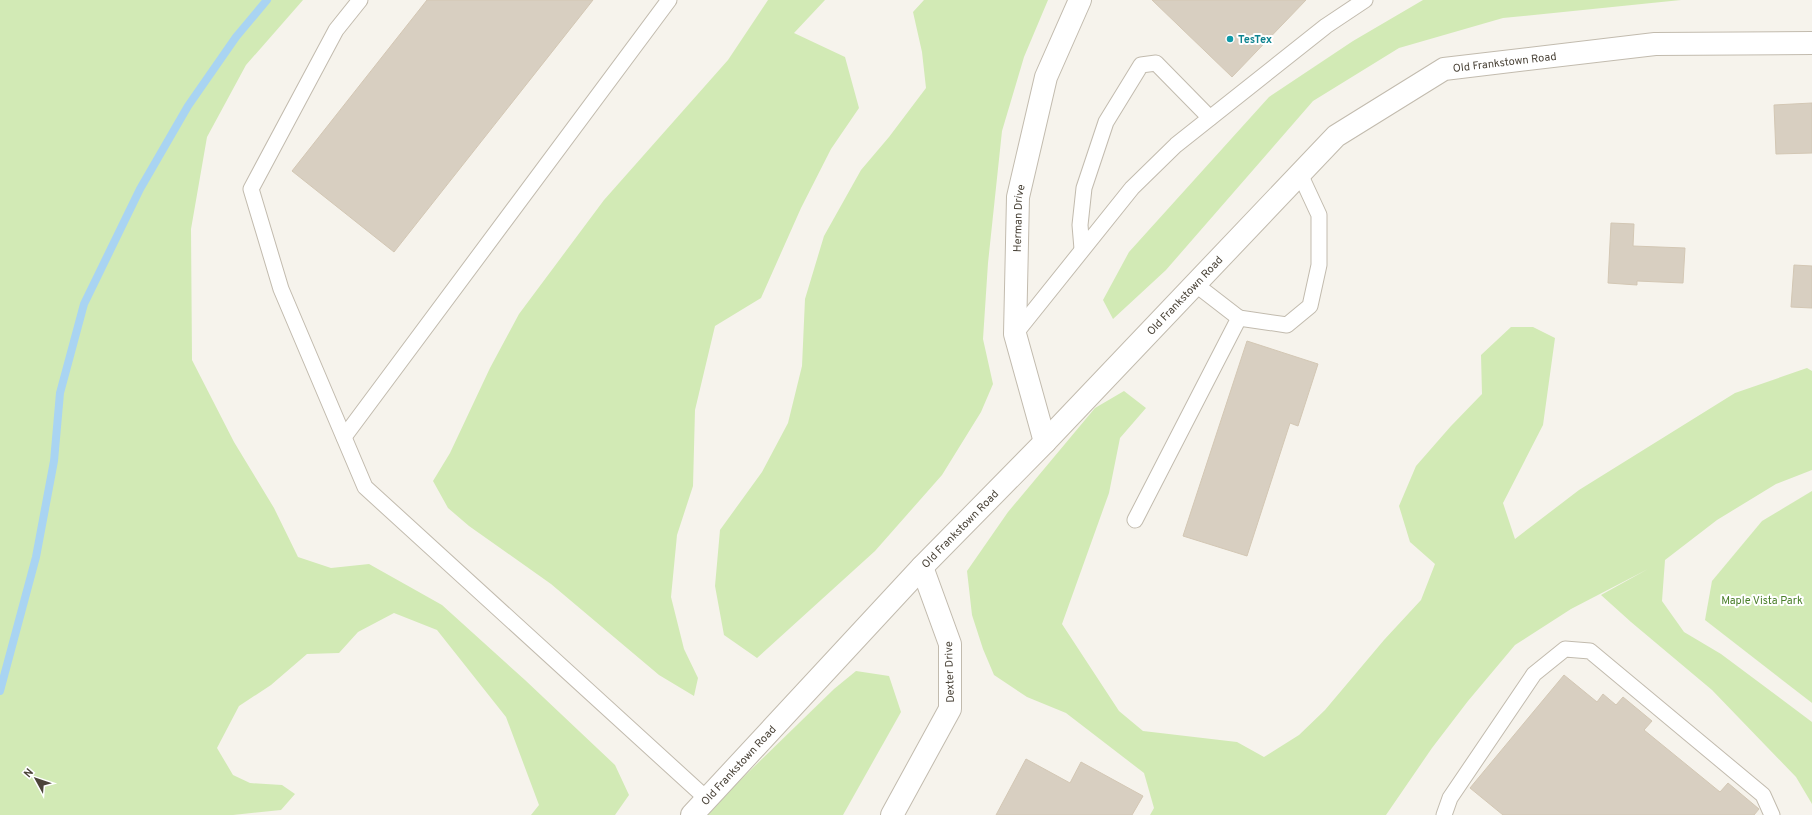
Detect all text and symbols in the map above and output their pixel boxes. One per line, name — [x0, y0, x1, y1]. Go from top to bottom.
place label: TesTex — [1238, 33, 1273, 47]
marker: TesTex — [1225, 34, 1235, 44]
street label: Old Frankstown Road — [1452, 50, 1557, 76]
street label: Herman Drive — [1011, 183, 1029, 252]
street label: Old Frankstown Road — [1144, 253, 1226, 339]
street label: Old Frankstown Road — [919, 487, 1002, 571]
park label: Maple Vista Park — [1721, 594, 1803, 608]
street label: Dexter Drive — [942, 641, 958, 703]
street label: Old Frankstown Road — [698, 723, 780, 809]
north arrow — [16, 759, 56, 799]
text: N — [21, 766, 37, 781]

